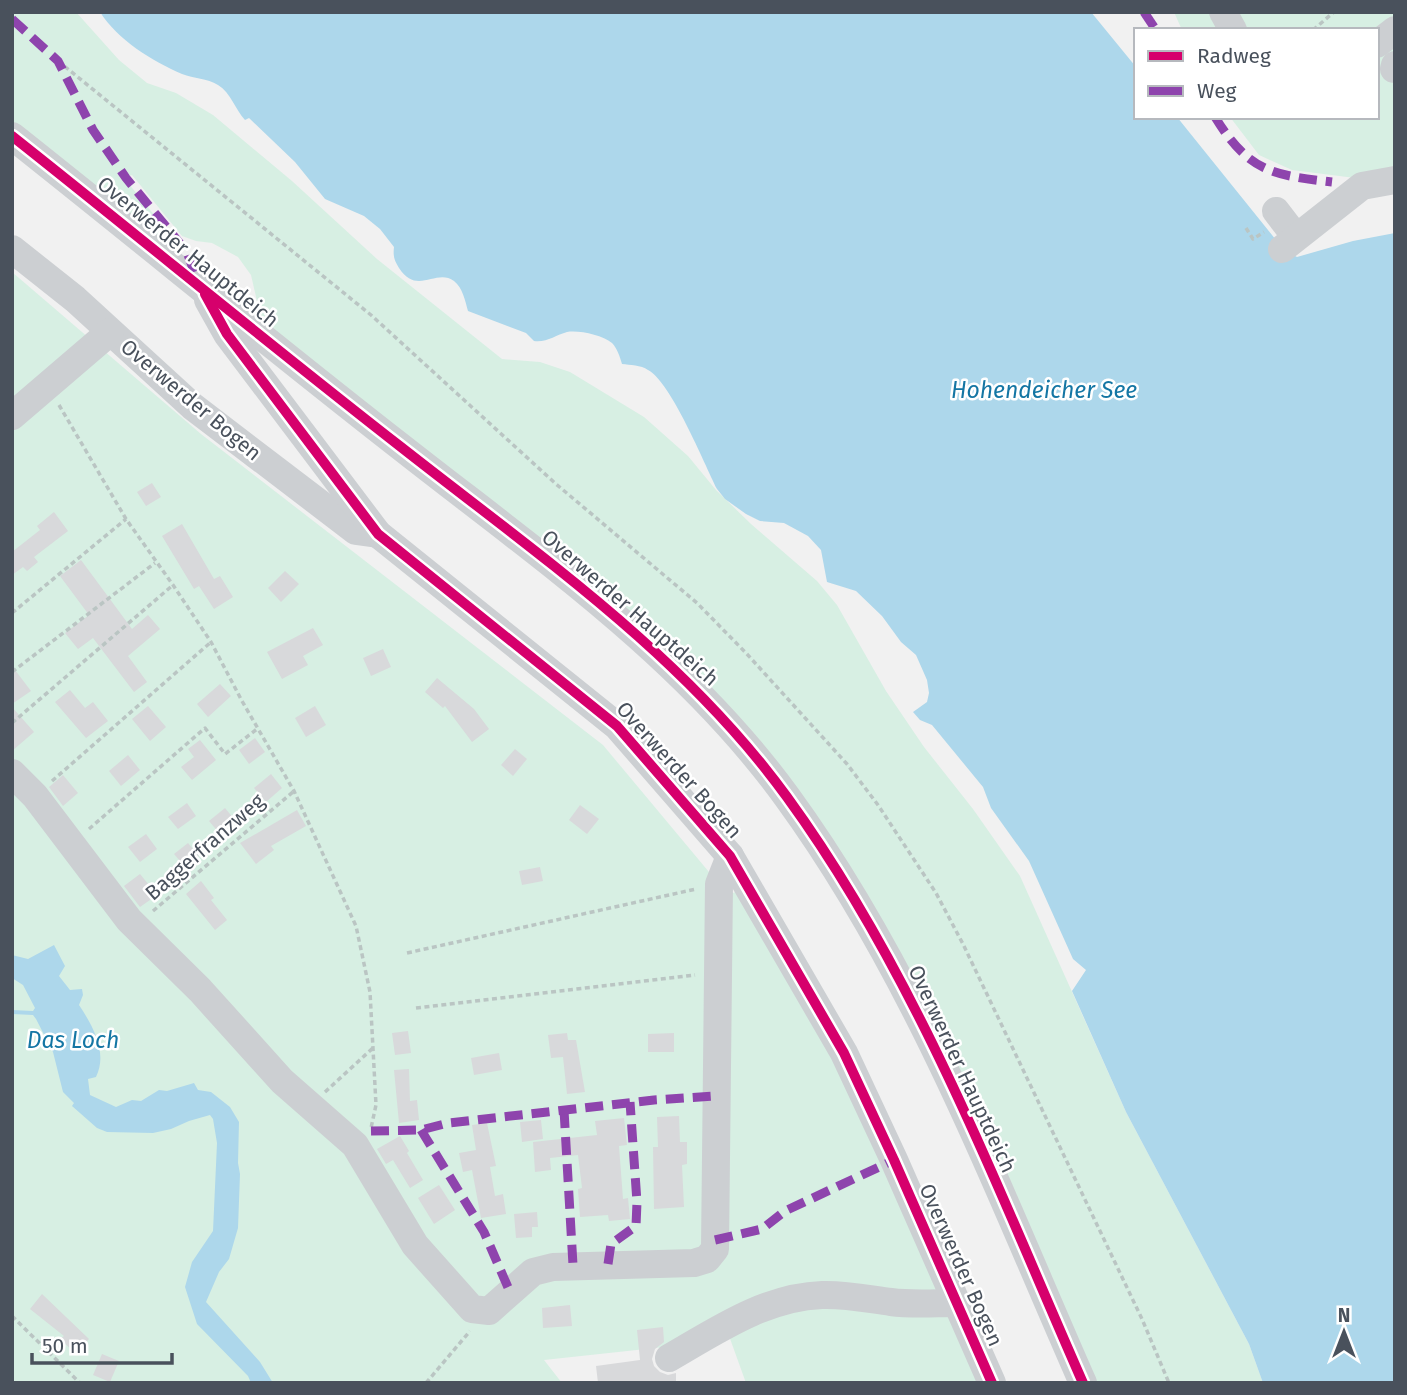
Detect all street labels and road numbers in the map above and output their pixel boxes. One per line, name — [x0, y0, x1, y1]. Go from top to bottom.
street label: Overwerder Hauptdeich — [92, 171, 284, 333]
street label: Overwerder Bogen — [115, 334, 267, 466]
street label: Overwerder Hauptdeich — [536, 524, 724, 692]
street label: Overwerder Bogen — [611, 696, 747, 844]
street label: Baggerfranzweg — [140, 788, 270, 906]
street label: Overwerder Hauptdeich — [902, 961, 1022, 1177]
street label: Overwerder Bogen — [913, 1180, 1009, 1350]

